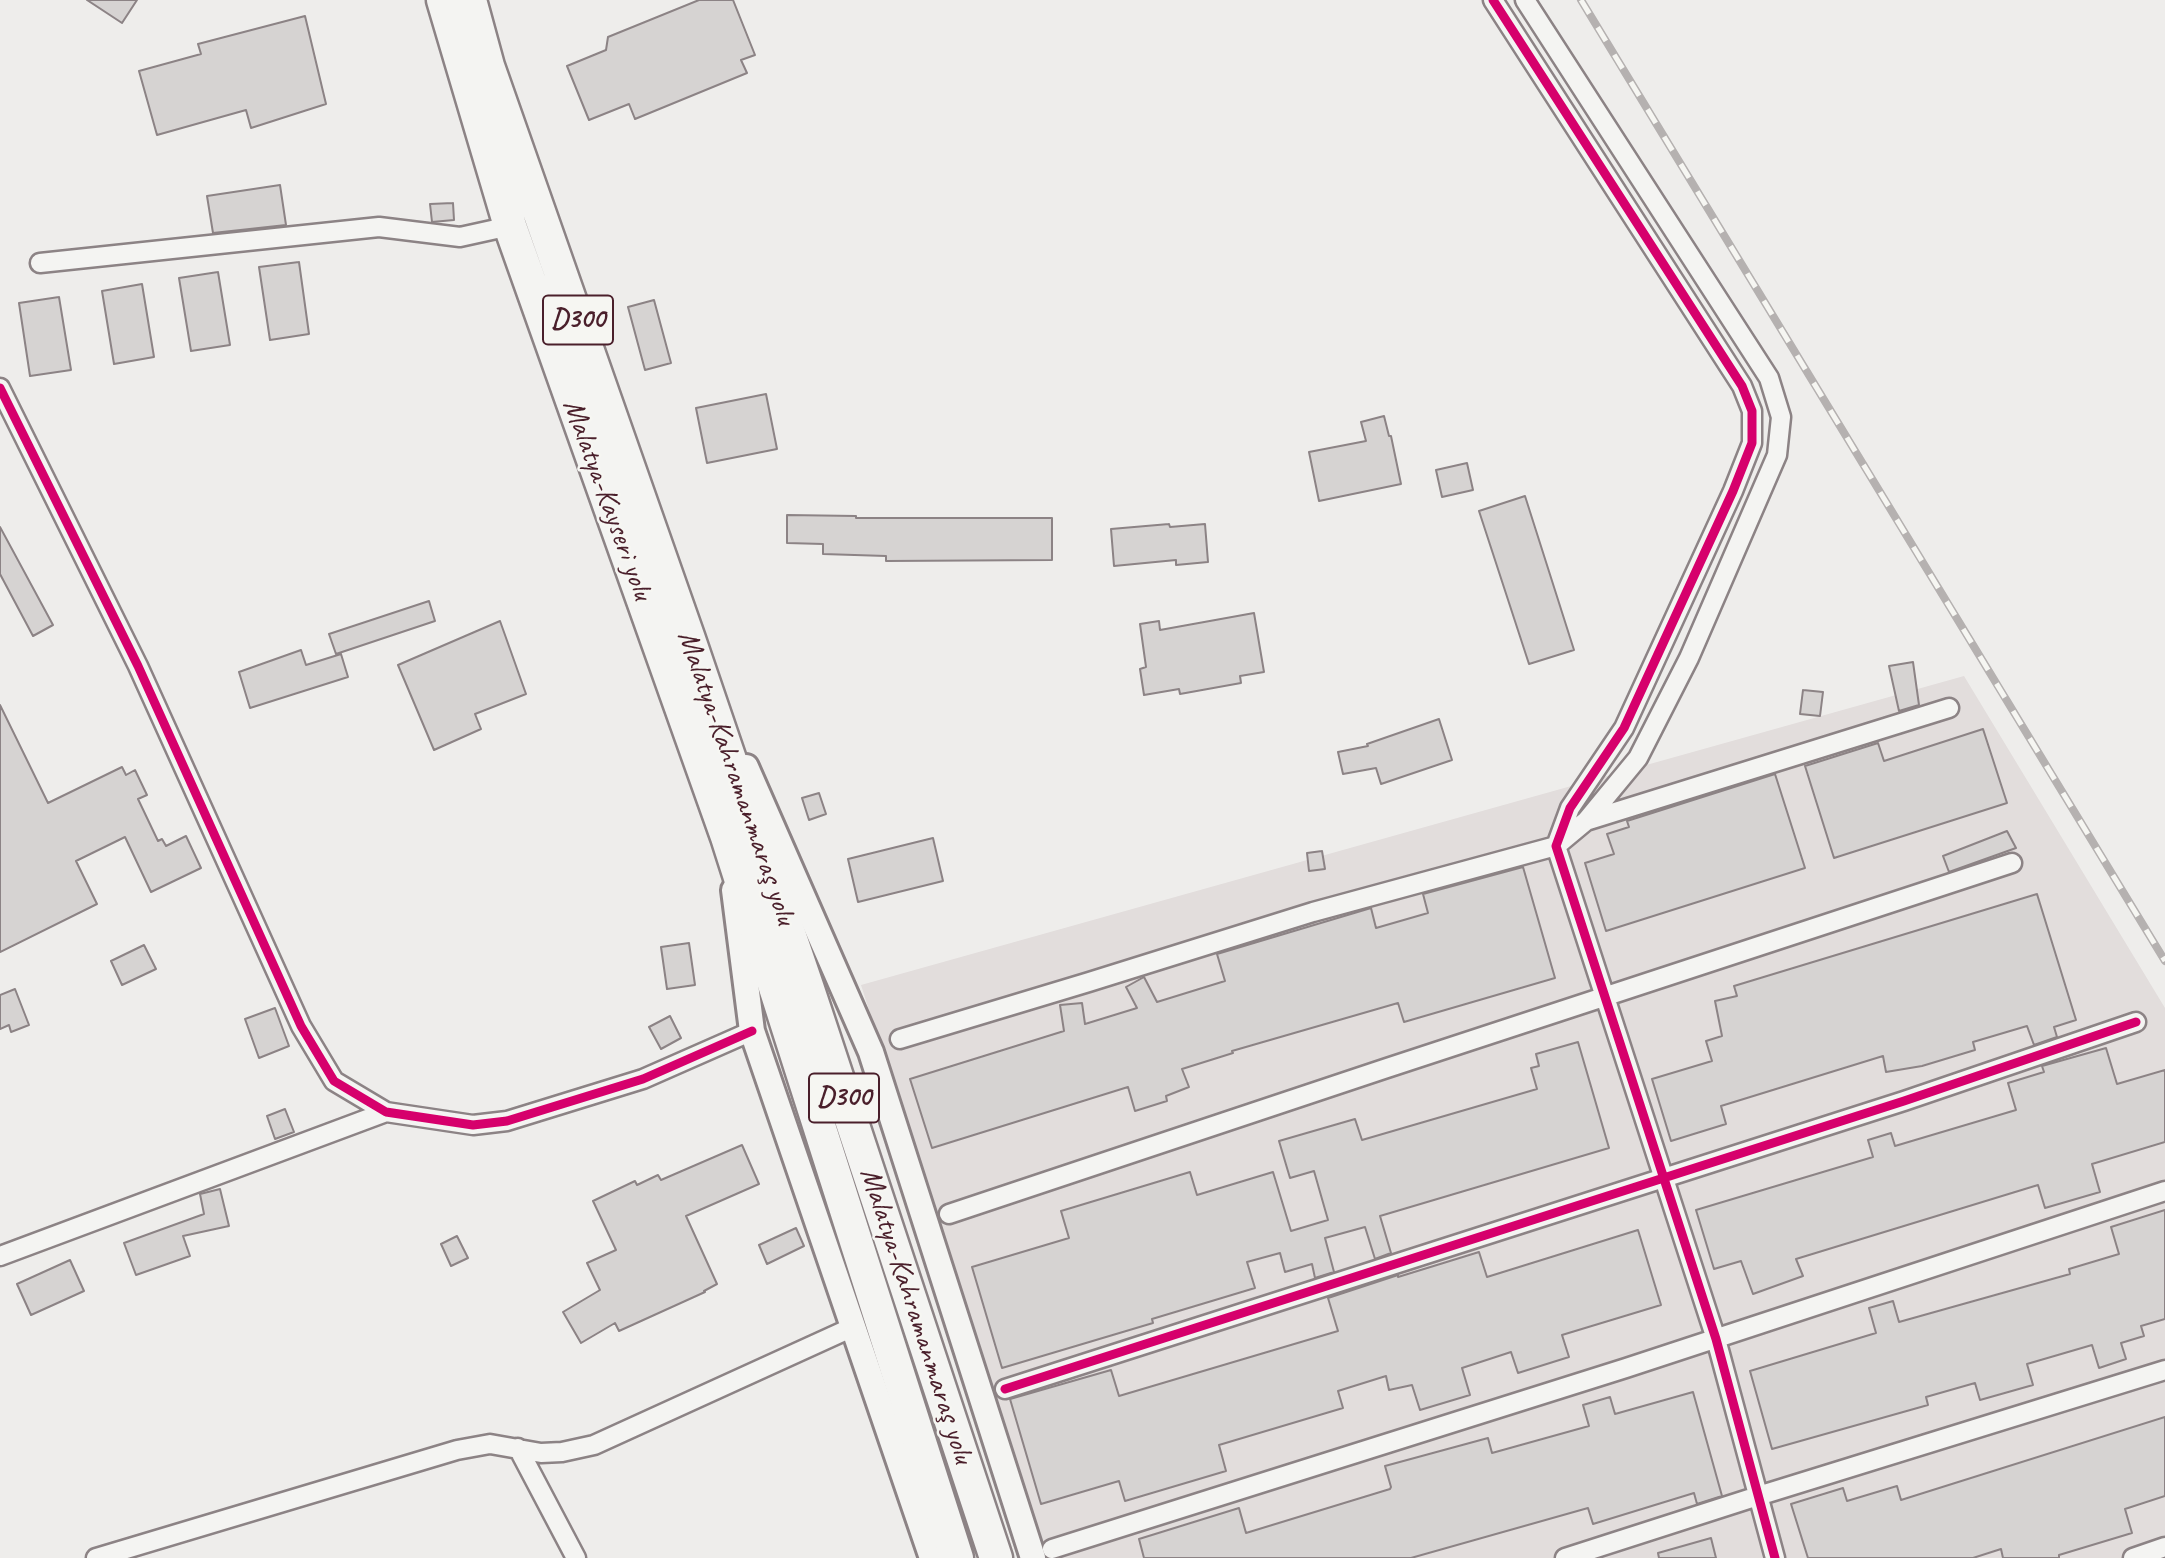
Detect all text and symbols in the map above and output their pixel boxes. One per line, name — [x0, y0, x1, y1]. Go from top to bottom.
road number: D300 — [543, 296, 613, 344]
street label: Malatya-Kayseri yolu — [554, 395, 660, 605]
street label: Malatya-Kahramanmaraş yolu — [669, 626, 803, 930]
road number: D300 — [809, 1074, 879, 1122]
street label: Malatya-Kahramanmaraş yolu — [851, 1163, 981, 1469]

